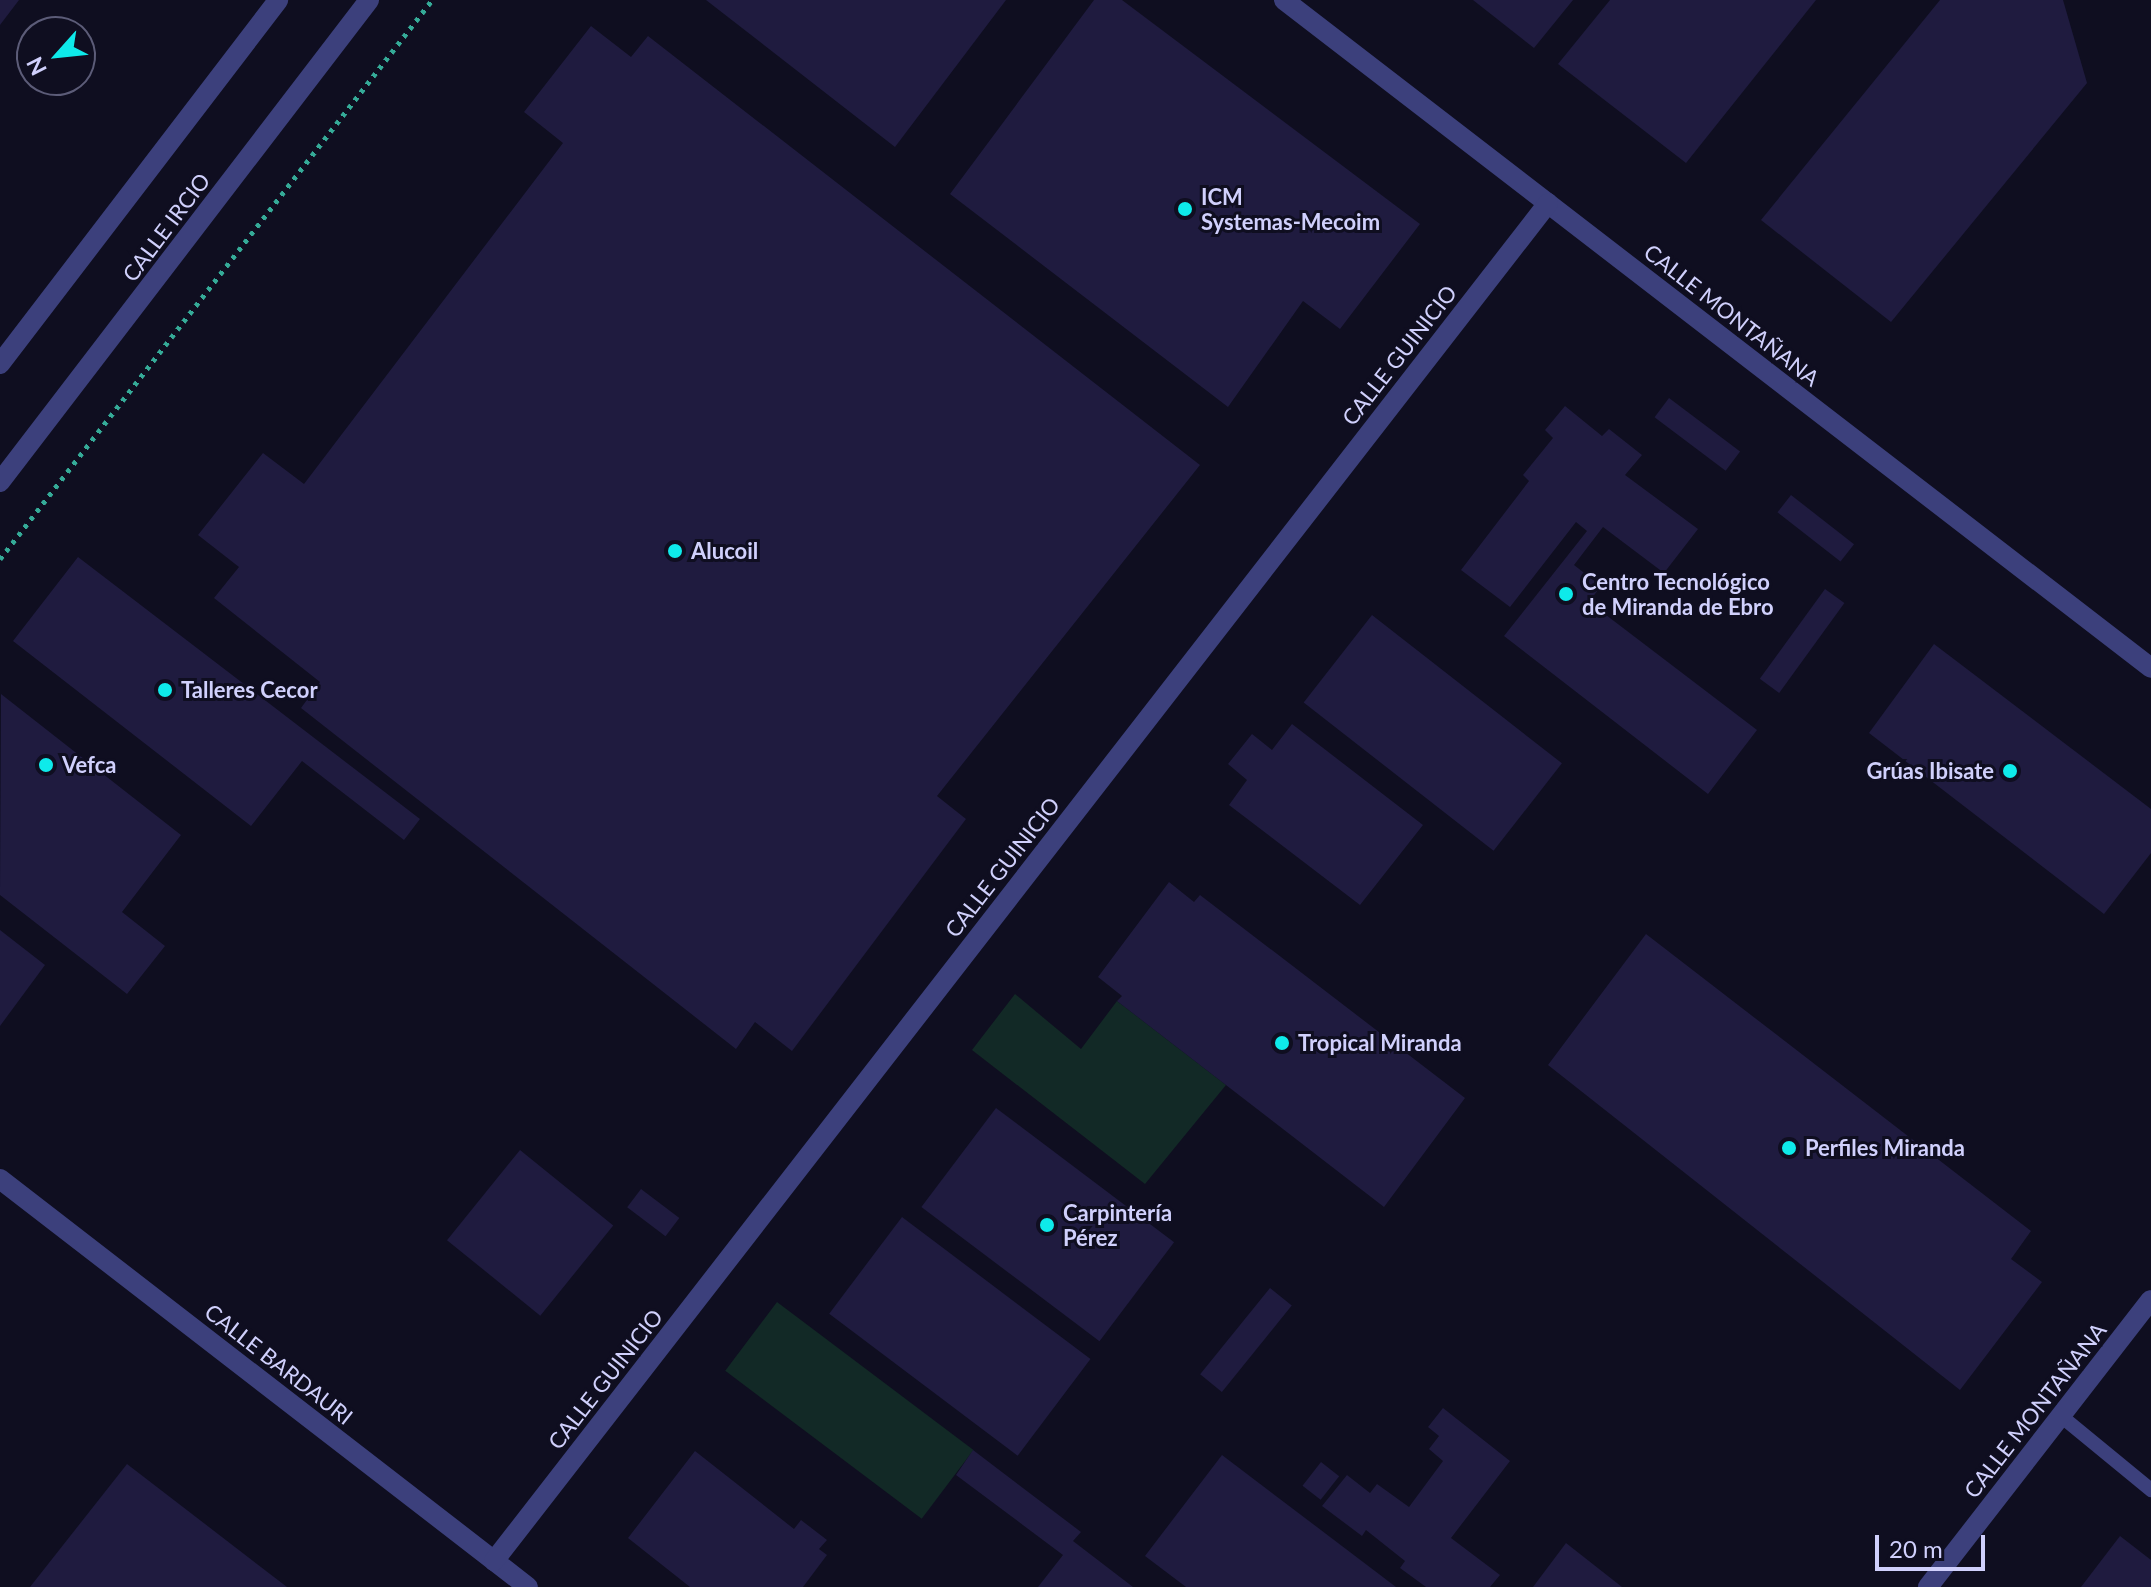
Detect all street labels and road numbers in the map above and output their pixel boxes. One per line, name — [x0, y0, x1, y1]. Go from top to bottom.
street label: CALLE IRCIO — [117, 168, 215, 286]
street label: CALLE MONTAÑANA — [1639, 238, 1825, 392]
street label: CALLE GUINICIO — [1336, 280, 1462, 430]
street label: CALLE GUINICIO — [939, 792, 1065, 942]
street label: CALLE BARDAURI — [200, 1298, 358, 1430]
street label: CALLE GUINICIO — [542, 1304, 668, 1454]
street label: CALLE MONTAÑANA — [1958, 1317, 2112, 1503]

